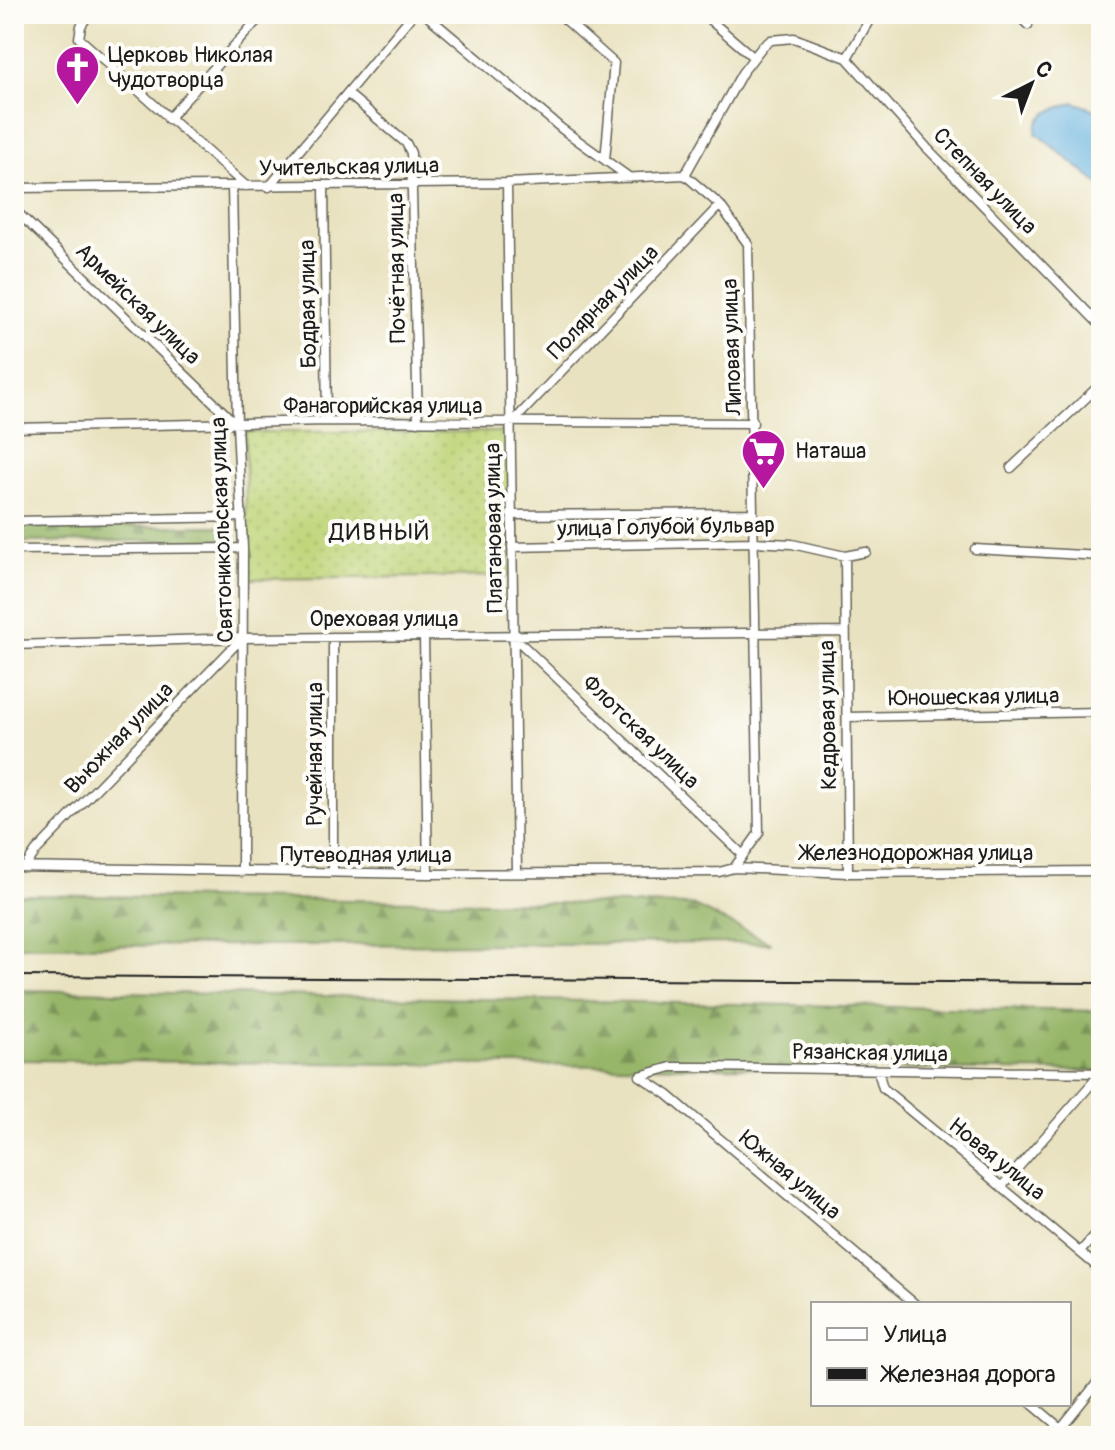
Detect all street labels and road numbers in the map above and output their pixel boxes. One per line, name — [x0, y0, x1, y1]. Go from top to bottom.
street label: Степная улица — [927, 122, 1043, 240]
street label: Учительская улица — [259, 151, 439, 183]
street label: Почётная улица — [382, 193, 412, 343]
street label: Армейская улица — [70, 237, 206, 371]
street label: Бодрая улица — [293, 239, 323, 369]
street label: Полярная улица — [541, 239, 665, 365]
street label: Липовая улица — [716, 278, 748, 417]
street label: Фанагорийская улица — [284, 392, 482, 420]
street label: Святоникольская улица — [204, 417, 240, 643]
street label: Платановая улица — [479, 443, 509, 613]
street label: улица Голубой бульвар — [556, 511, 775, 543]
street label: Ореховая улица — [310, 605, 458, 633]
street label: Кедровая улица — [813, 640, 843, 790]
street label: Флотская улица — [577, 669, 705, 795]
street label: Вьюжная улица — [59, 676, 179, 800]
street label: Ручейная улица — [301, 682, 329, 826]
street label: Юношеская улица — [888, 682, 1060, 712]
street label: Железнодорожная улица — [798, 839, 1033, 867]
street label: Путеводная улица — [280, 841, 452, 869]
street label: Рязанская улица — [792, 1038, 948, 1068]
street label: Новая улица — [943, 1111, 1051, 1207]
street label: Южная улица — [733, 1124, 847, 1226]

